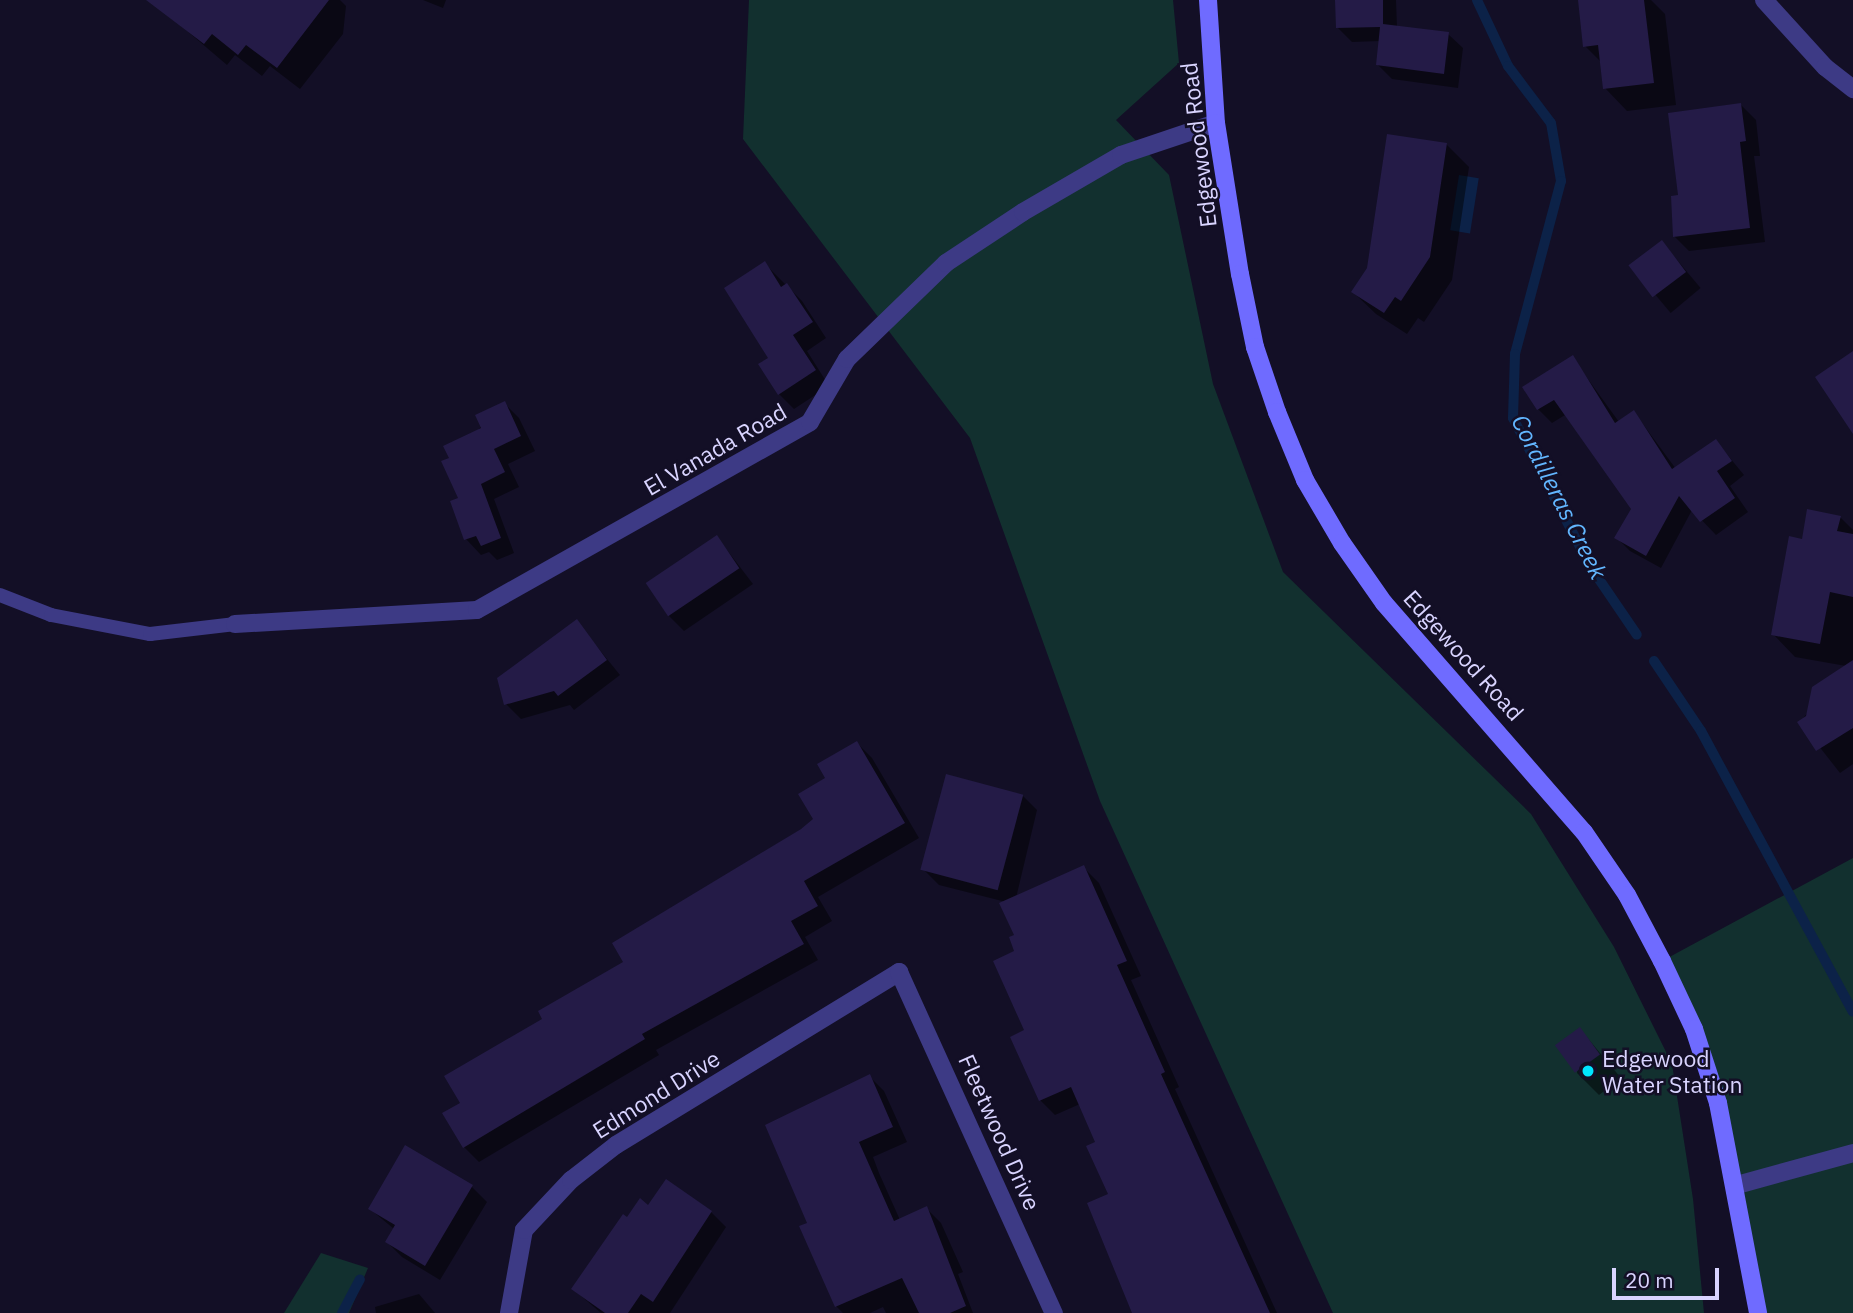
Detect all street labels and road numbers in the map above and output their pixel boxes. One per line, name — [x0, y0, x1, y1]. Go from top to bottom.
street label: Edgewood Road — [1174, 61, 1222, 229]
street label: El Vanada Road — [639, 397, 791, 501]
street label: Edgewood Road — [1398, 584, 1530, 726]
street label: Edmond Drive — [587, 1044, 725, 1144]
street label: Fleetwood Drive — [953, 1050, 1047, 1214]

